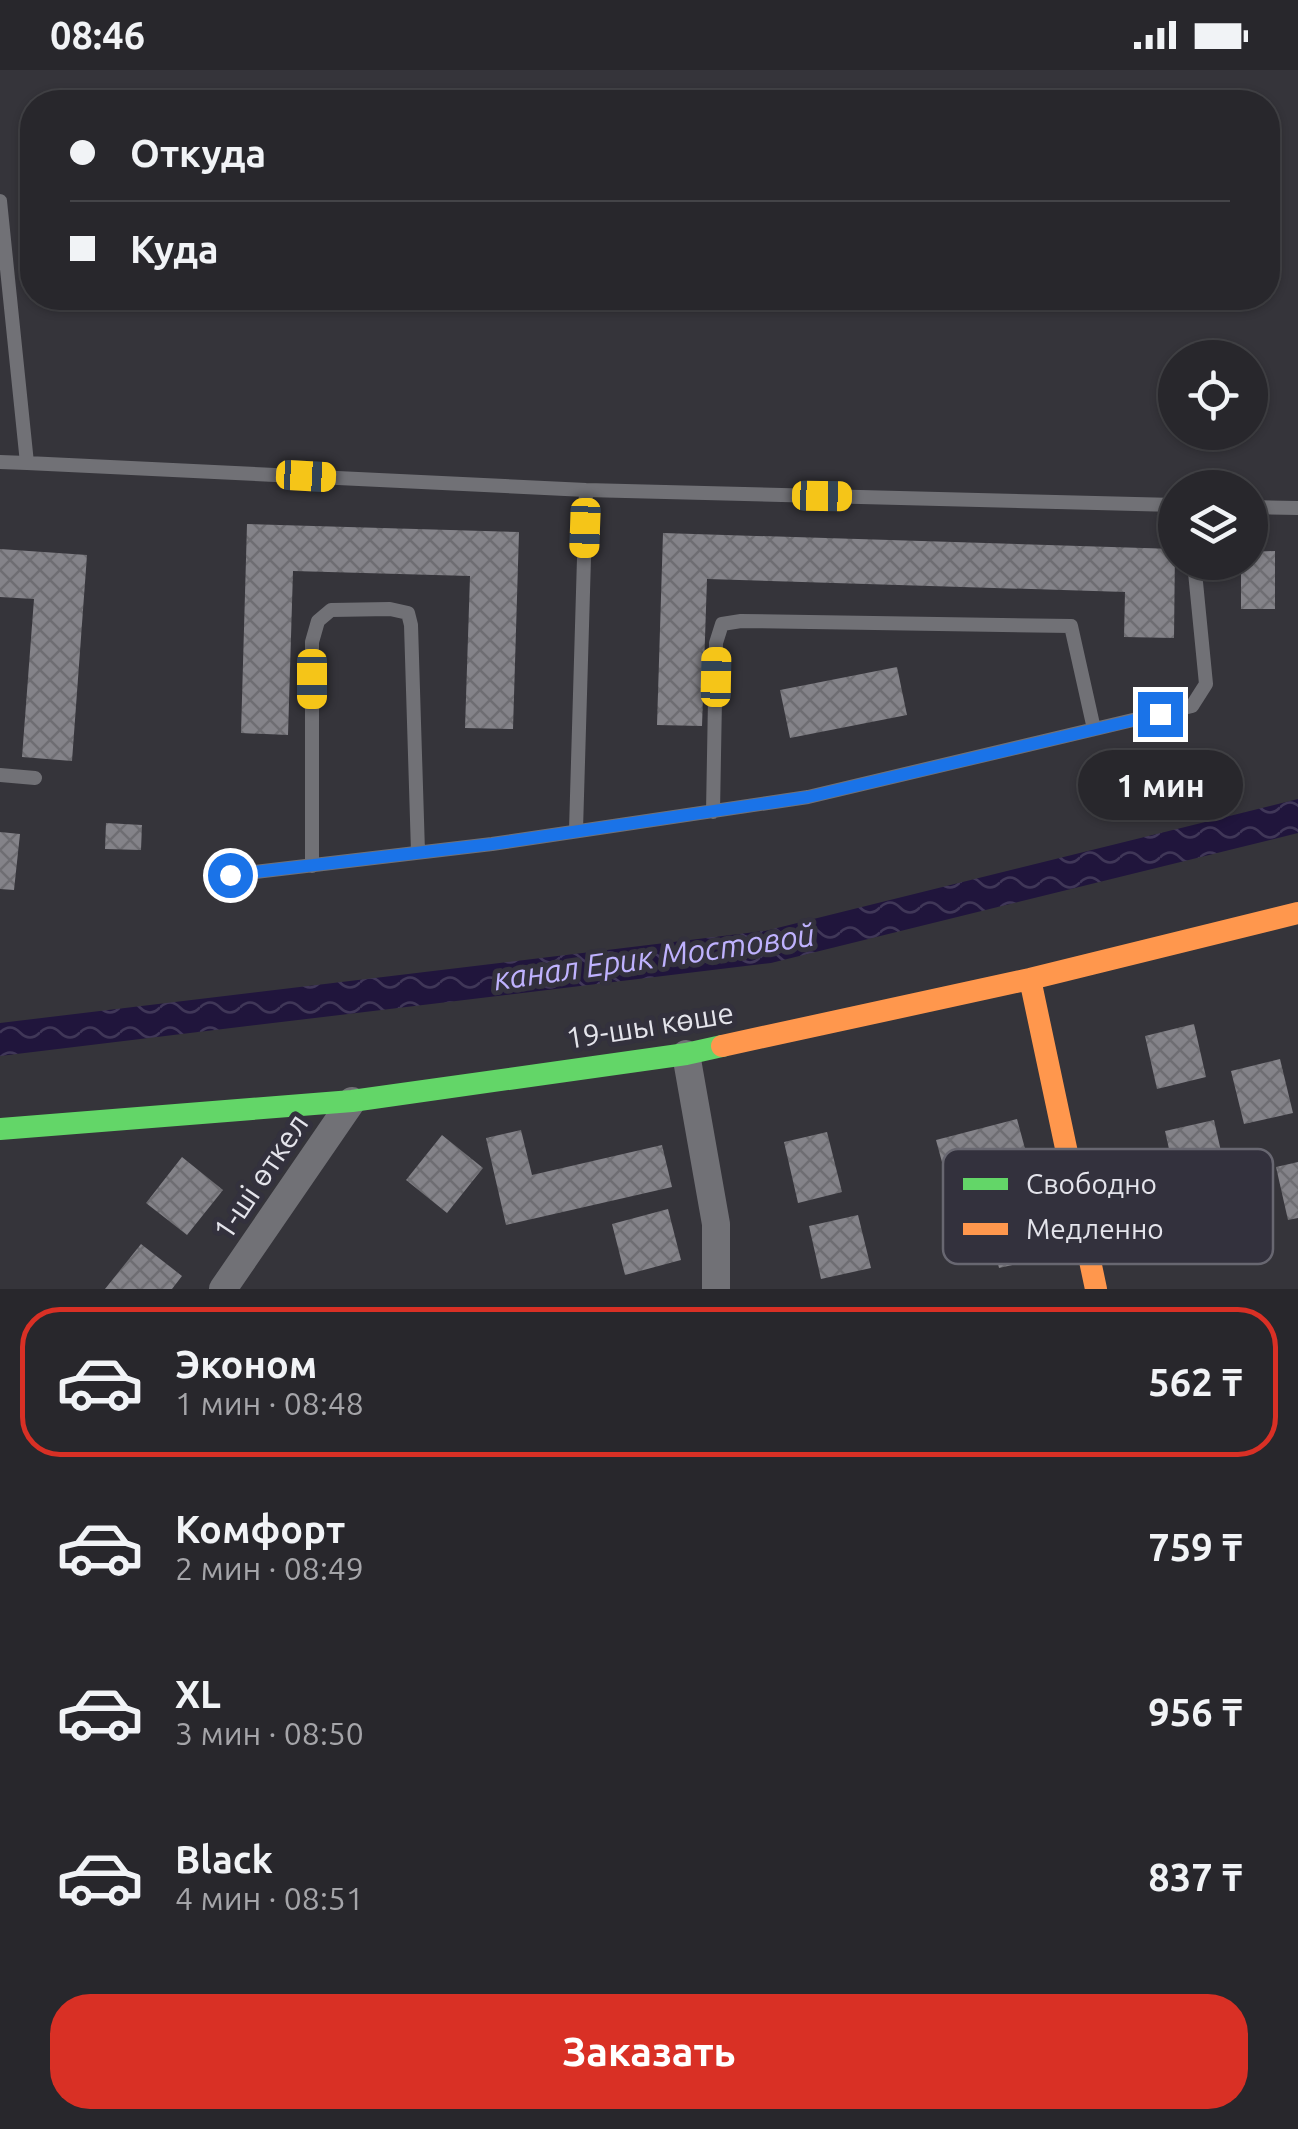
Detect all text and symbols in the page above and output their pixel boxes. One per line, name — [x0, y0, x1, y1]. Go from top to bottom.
text: 08:46 — [50, 14, 145, 56]
text: Откуда — [130, 132, 266, 174]
text: Куда — [130, 228, 219, 270]
map controls — [1158, 340, 1268, 580]
button: locate — [1158, 340, 1268, 450]
car — [275, 459, 337, 493]
button: layers — [1158, 470, 1268, 580]
car — [792, 480, 852, 512]
car — [569, 497, 601, 559]
car — [700, 647, 732, 707]
car — [297, 649, 327, 709]
route end — [1138, 692, 1183, 737]
callout: 1 мин — [1078, 749, 1242, 819]
text: 1 мин — [1116, 767, 1205, 803]
route start — [208, 853, 253, 898]
water label: канал Ерик Мостовой — [491, 916, 817, 996]
street label: 19-шы көше — [564, 995, 736, 1055]
street label: 1-шi өткел — [206, 1107, 315, 1246]
legend — [943, 1149, 1273, 1264]
text: Свободно — [1026, 1168, 1157, 1199]
text: Медленно — [1026, 1213, 1164, 1244]
icon: car — [55, 1337, 145, 1427]
text: Эконом — [175, 1343, 317, 1385]
text: 562 ₸ — [1148, 1361, 1243, 1403]
text: 1 мин · 08:48 — [175, 1385, 364, 1421]
icon: car — [55, 1502, 145, 1592]
text: Комфорт — [175, 1508, 345, 1550]
text: 759 ₸ — [1148, 1526, 1243, 1568]
text: 2 мин · 08:49 — [175, 1550, 364, 1586]
icon: car — [55, 1667, 145, 1757]
text: XL — [175, 1673, 221, 1715]
text: 956 ₸ — [1148, 1691, 1243, 1733]
text: 3 мин · 08:50 — [175, 1715, 364, 1751]
icon: car — [55, 1832, 145, 1922]
text: Black — [175, 1838, 273, 1880]
text: 837 ₸ — [1148, 1856, 1243, 1898]
text: 4 мин · 08:51 — [175, 1880, 364, 1916]
button: Заказать — [50, 1994, 1248, 2109]

